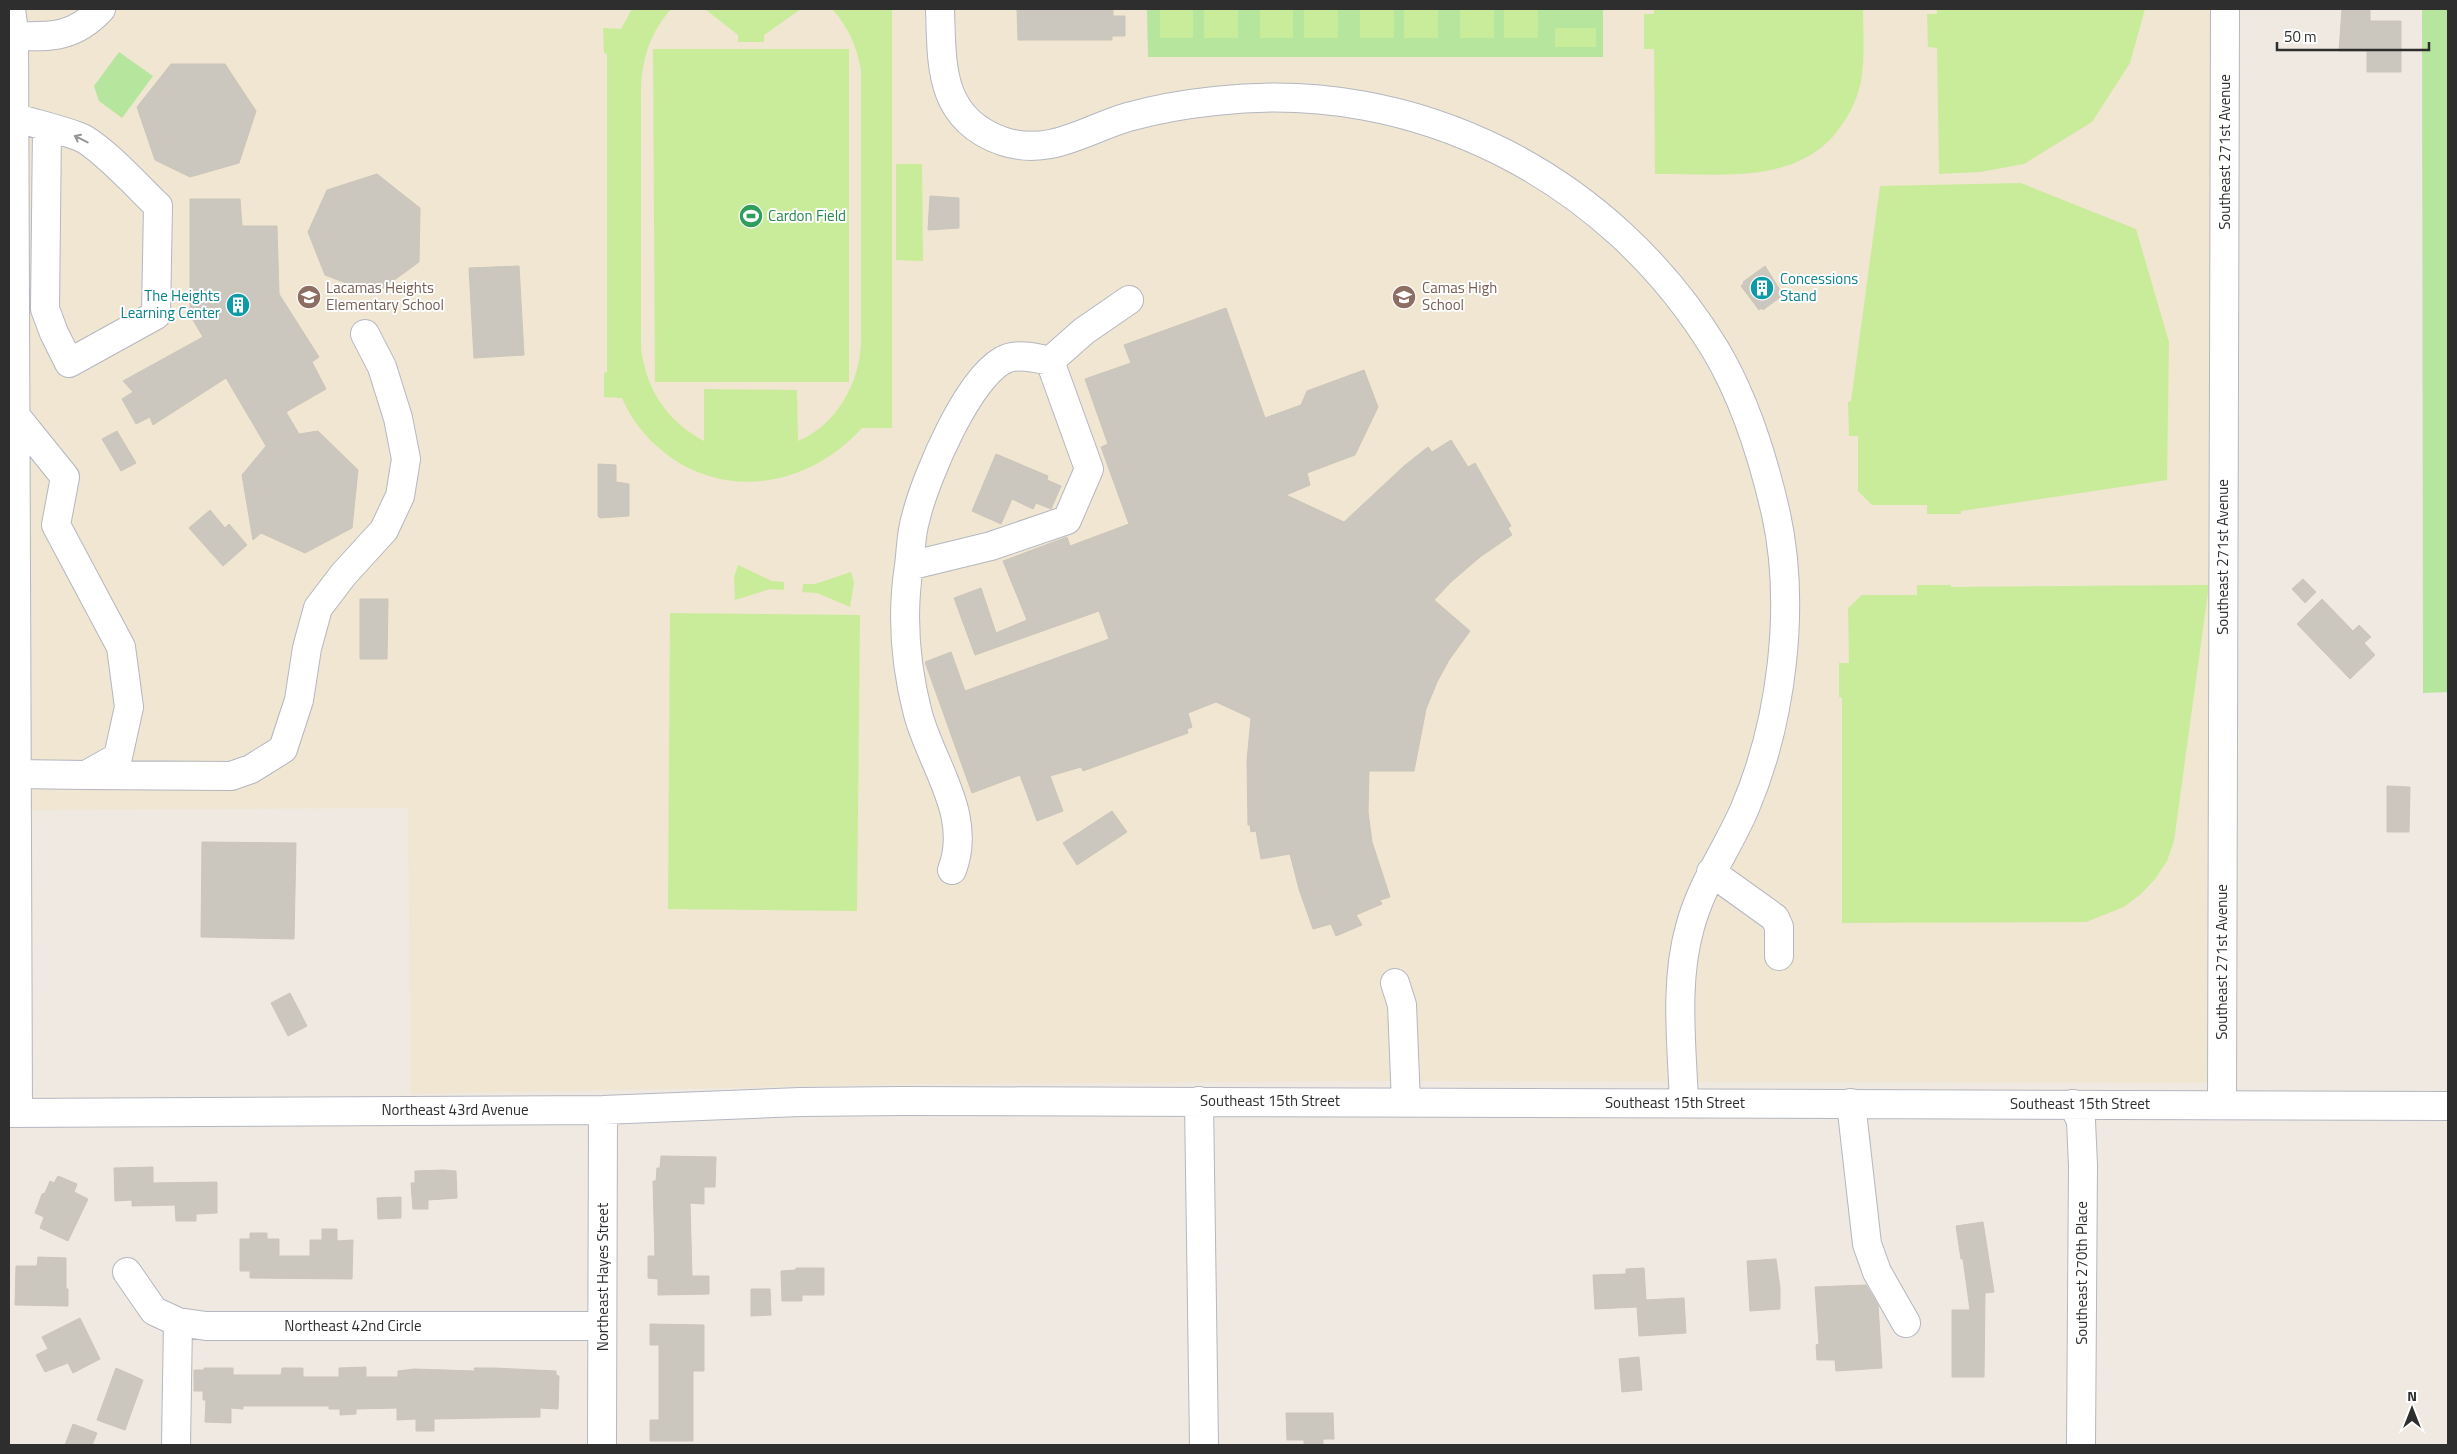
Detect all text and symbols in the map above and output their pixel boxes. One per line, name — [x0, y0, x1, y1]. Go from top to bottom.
scale bar — [2277, 20, 2430, 52]
text: 50 m — [2284, 25, 2317, 48]
street label: Southeast 271st Avenue — [2213, 74, 2236, 230]
one-way arrow — [74, 134, 89, 144]
sports icon: Cardon Field — [738, 203, 764, 229]
place label: Cardon Field — [768, 204, 846, 227]
place label: Concessions Stand — [1780, 267, 1858, 307]
building icon: Concessions Stand — [1749, 275, 1775, 301]
place label: Lacamas Heights Elementary School — [326, 276, 444, 316]
place label: Camas High School — [1422, 276, 1497, 316]
place label: The Heights Learning Center — [121, 284, 220, 324]
school or university icon: Lacamas Heights Elementary School — [296, 284, 322, 310]
school or university icon: Camas High School — [1391, 284, 1417, 310]
building icon: The Heights Learning Center — [225, 292, 251, 318]
street label: Southeast 271st Avenue — [2211, 479, 2234, 635]
street label: Southeast 271st Avenue — [2210, 884, 2233, 1040]
street label: Southeast 15th Street — [1200, 1089, 1341, 1112]
street label: Southeast 15th Street — [1605, 1091, 1746, 1114]
street label: Southeast 15th Street — [2010, 1092, 2151, 1115]
street label: Northeast 43rd Avenue — [381, 1098, 529, 1121]
street label: Southeast 270th Place — [2070, 1201, 2093, 1345]
street label: Northeast Hayes Street — [591, 1202, 614, 1351]
street label: Northeast 42nd Circle — [284, 1314, 422, 1337]
north arrow — [2387, 1384, 2437, 1434]
text: N — [2407, 1385, 2417, 1406]

